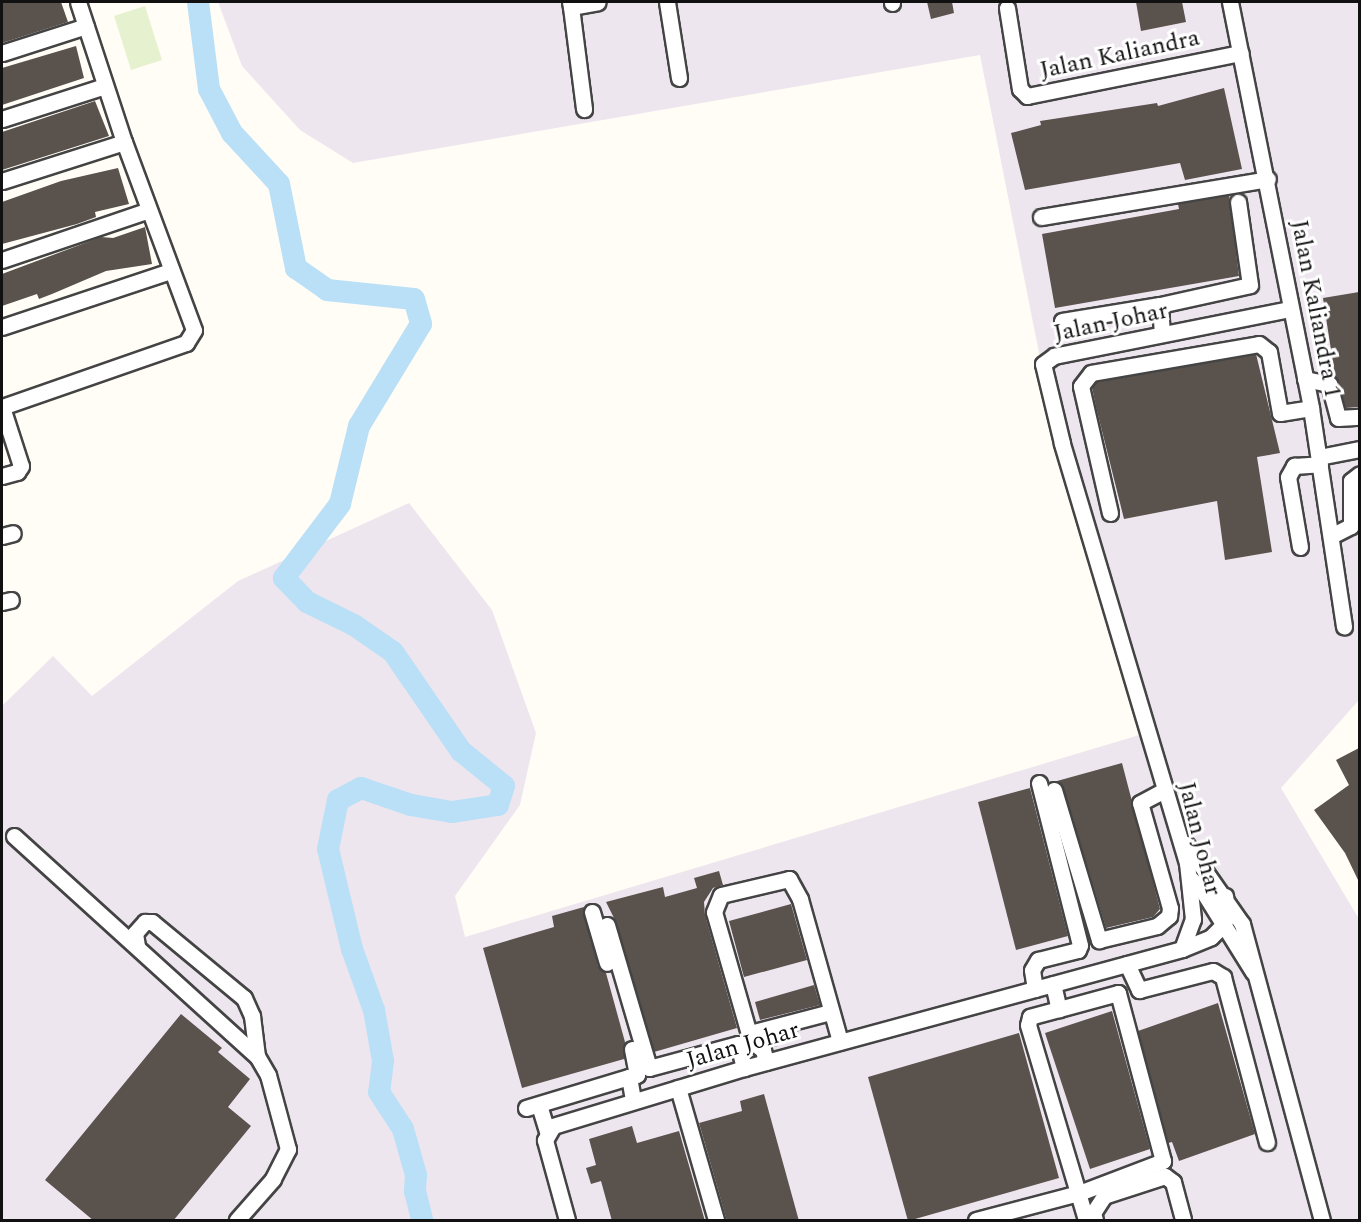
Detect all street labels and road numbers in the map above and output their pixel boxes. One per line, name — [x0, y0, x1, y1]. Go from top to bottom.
street label: Jalan Kaliandra — [1037, 24, 1203, 86]
street label: Jalan Kaliandra 1 — [1284, 218, 1346, 400]
street label: Jalan Johar — [1051, 297, 1171, 349]
street label: Jalan Johar — [1171, 779, 1227, 899]
street label: Jalan Johar — [683, 1016, 803, 1076]

